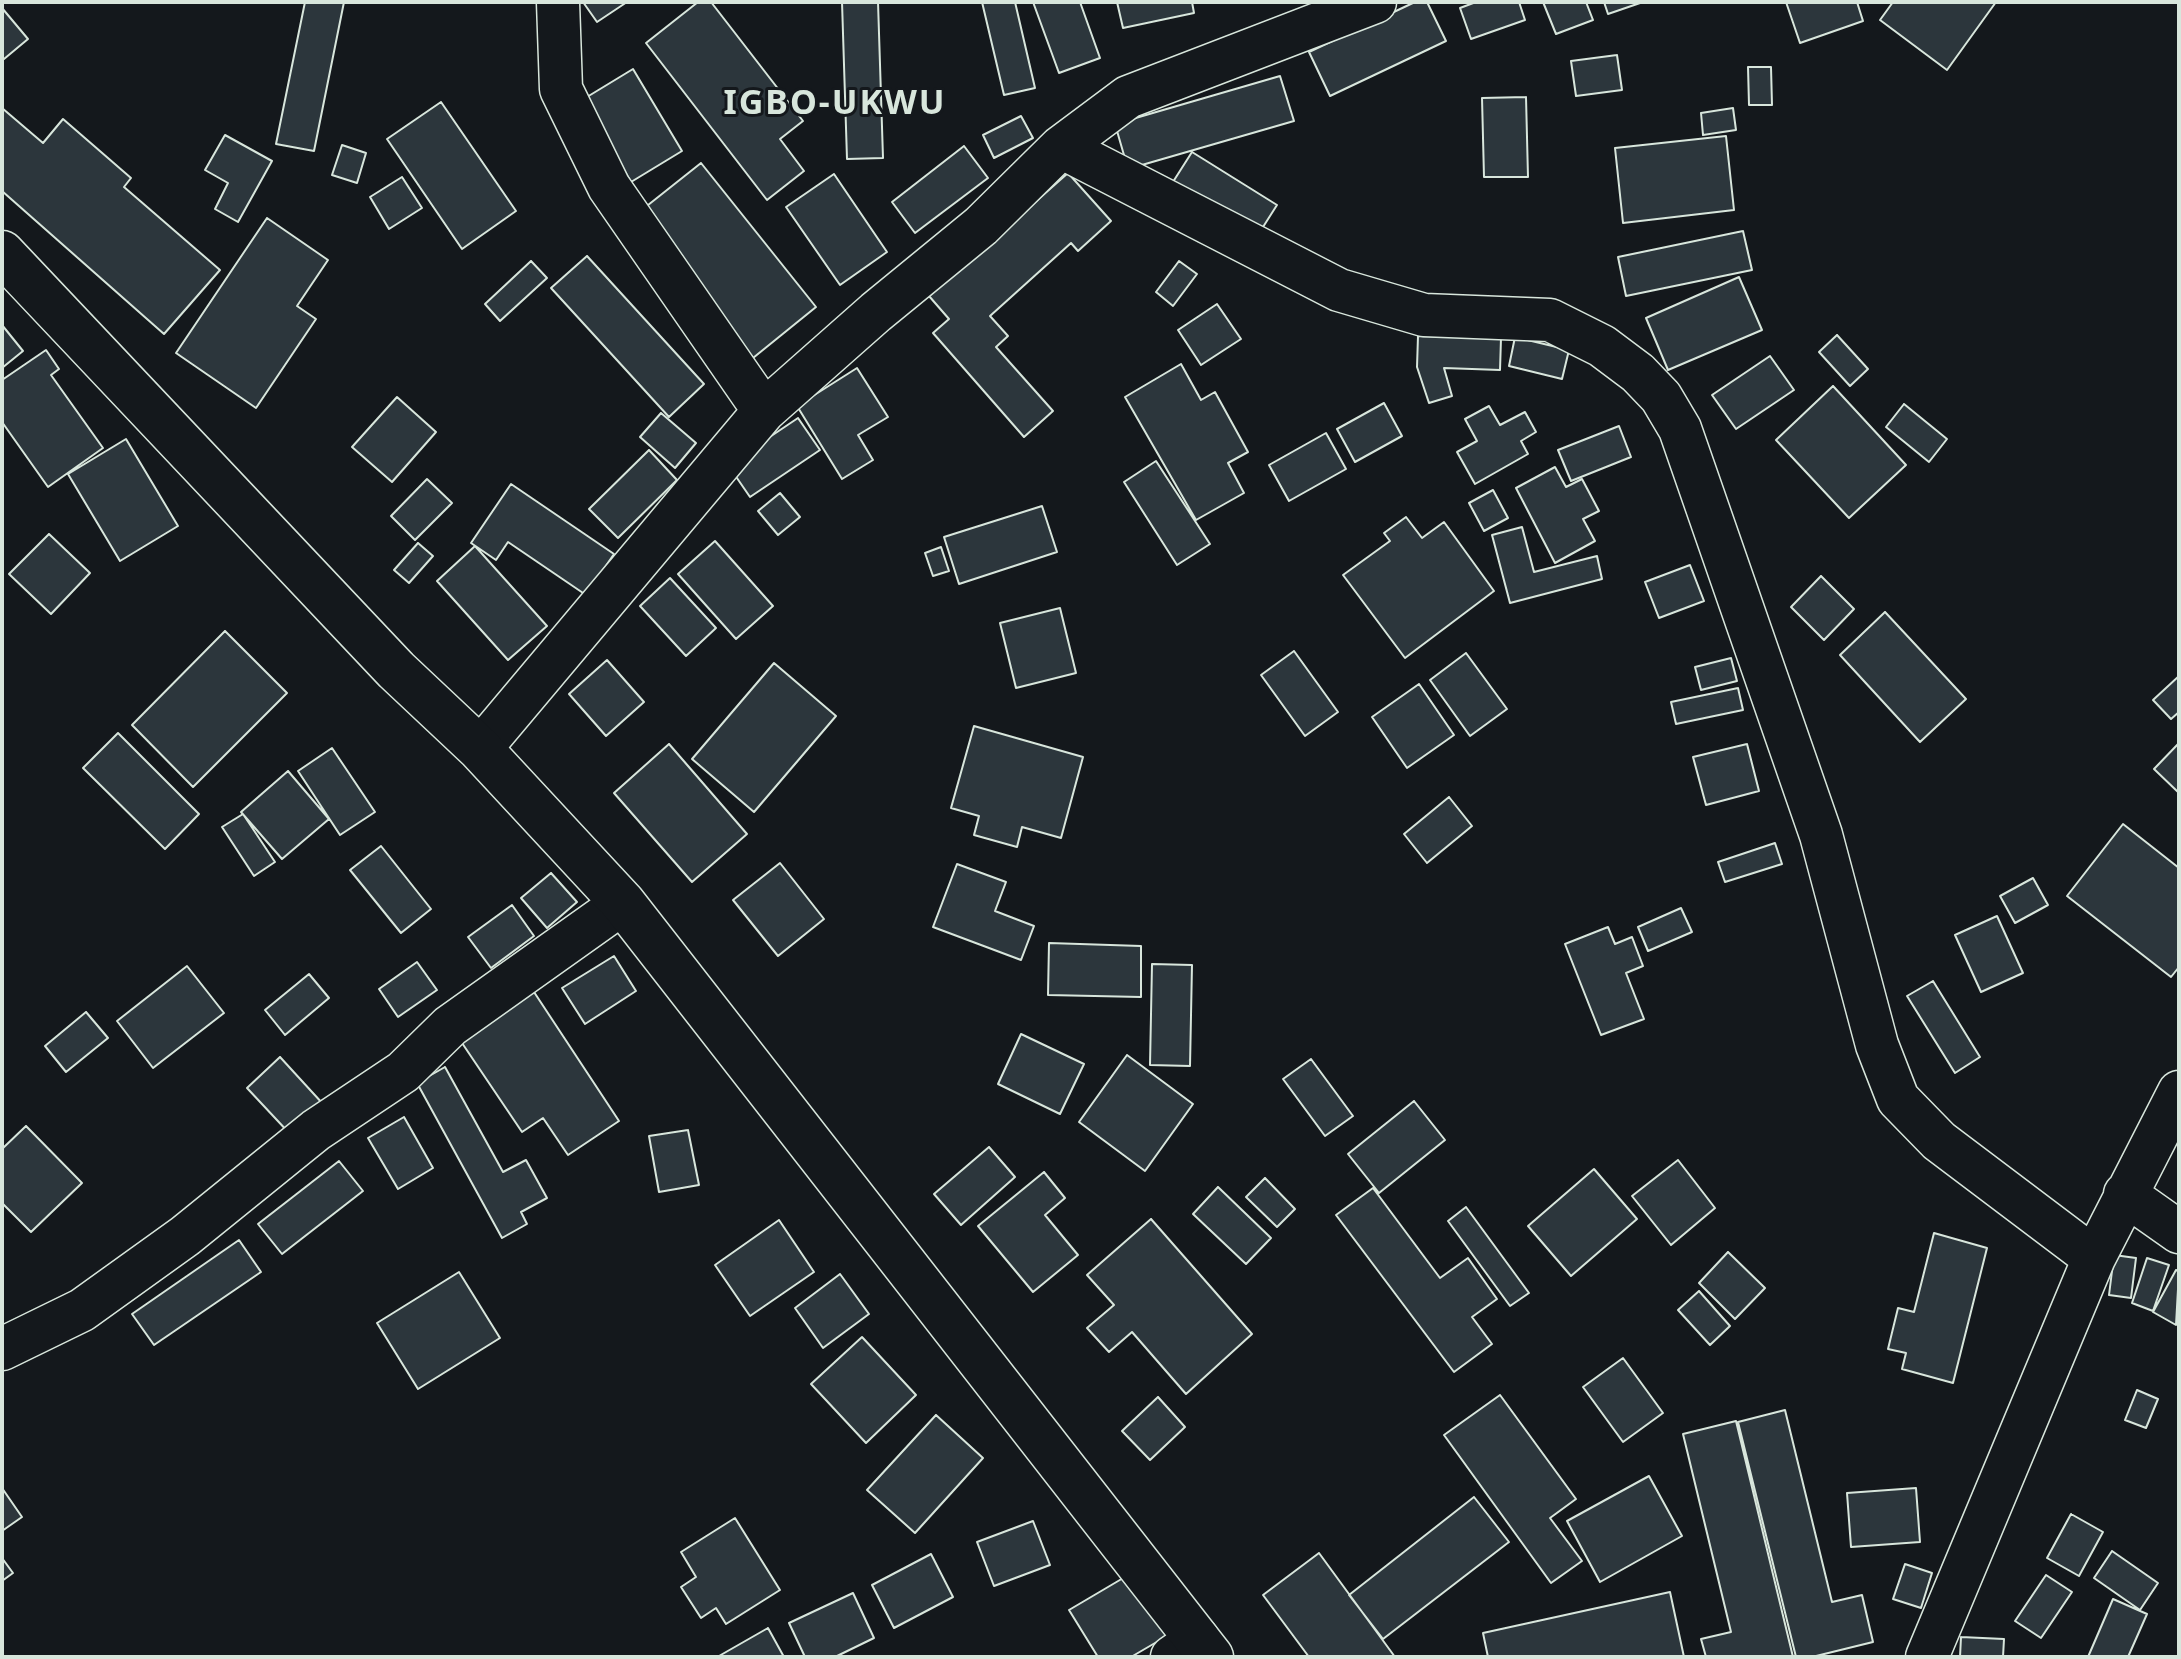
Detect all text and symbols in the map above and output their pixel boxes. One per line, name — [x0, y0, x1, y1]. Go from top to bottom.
district label: IGBO-UKWU — [723, 84, 947, 124]

